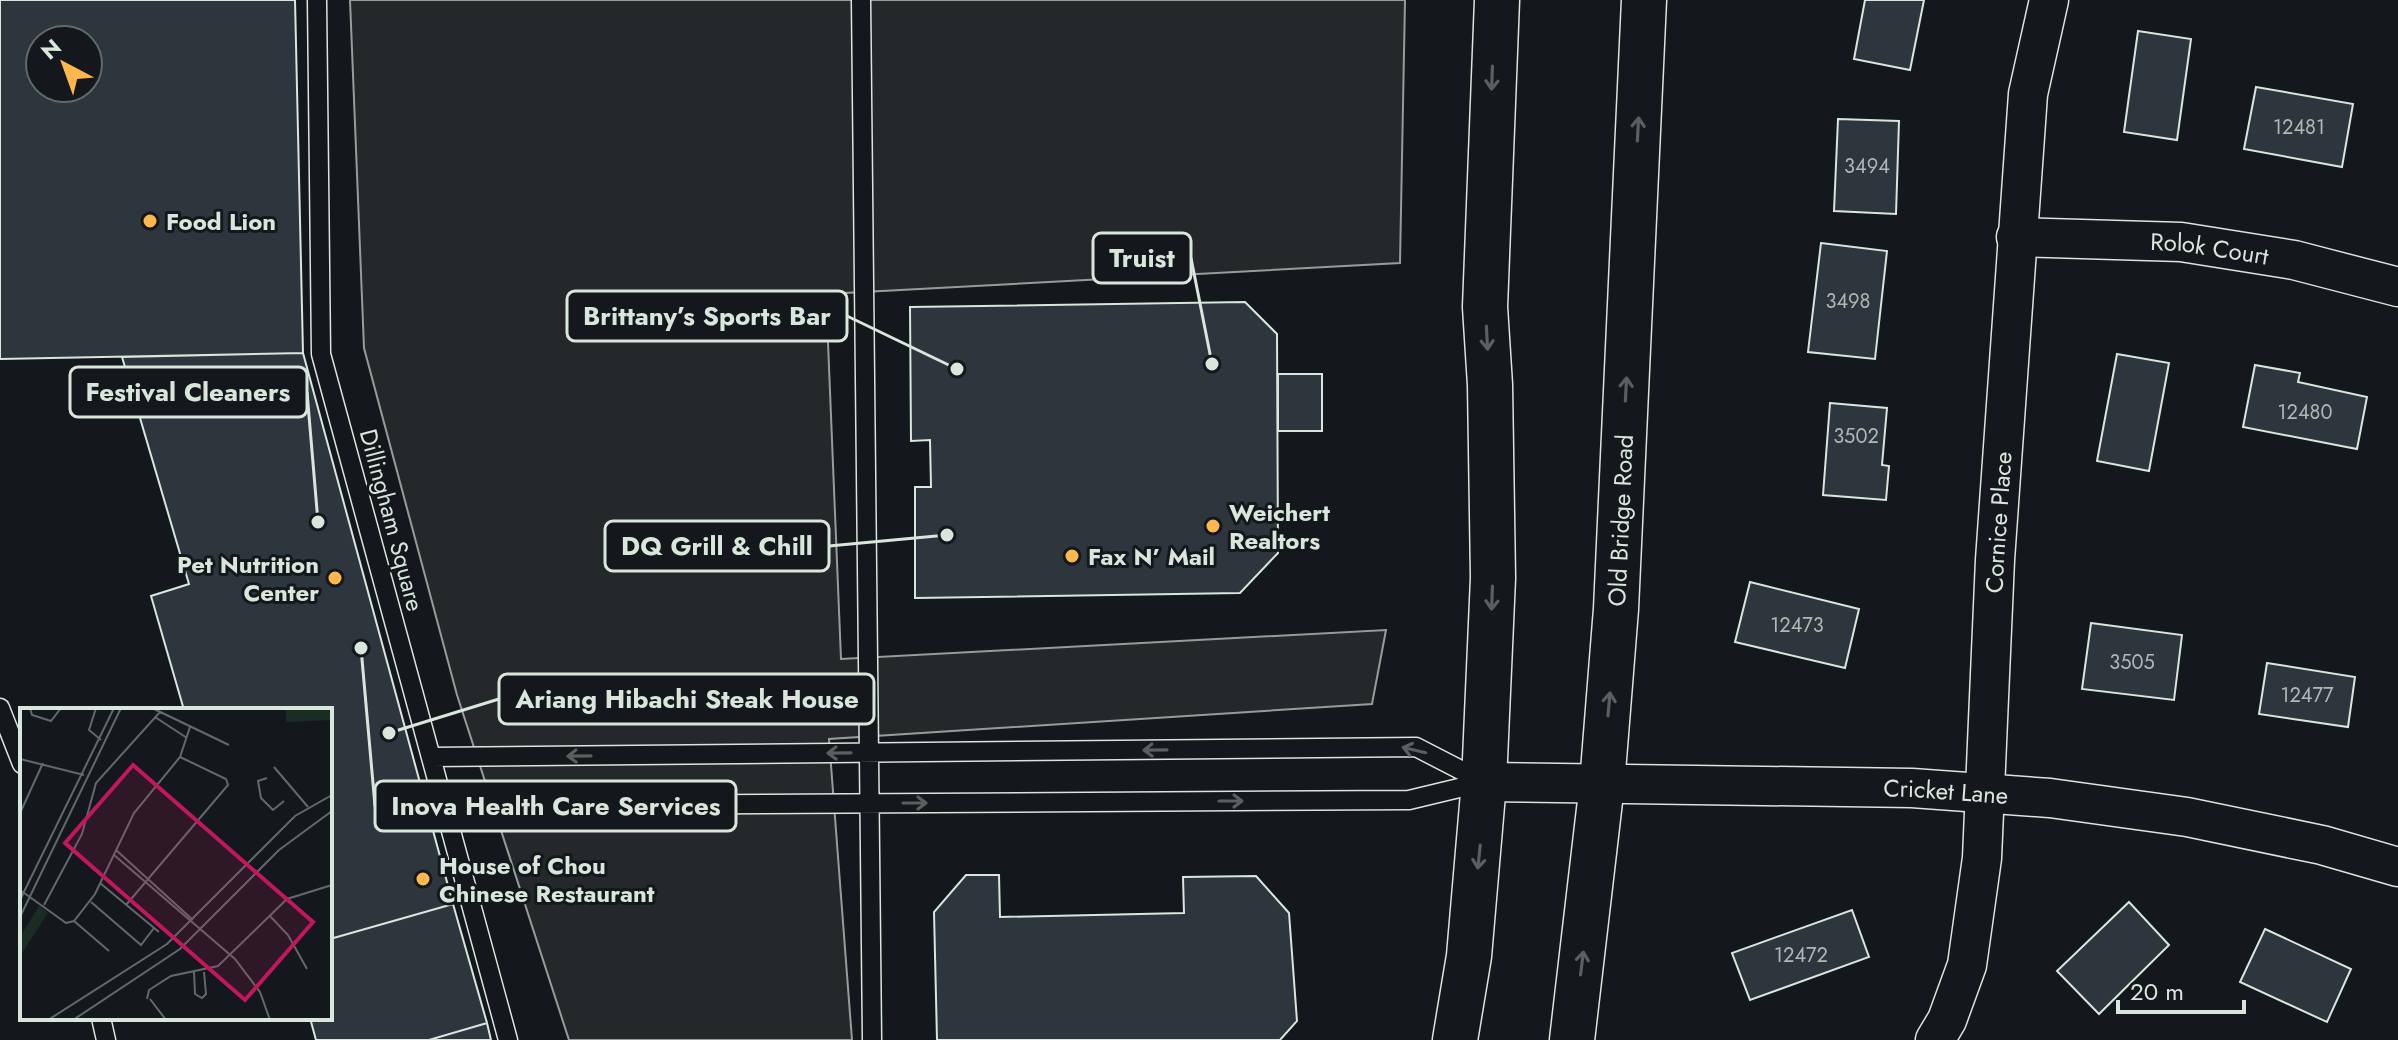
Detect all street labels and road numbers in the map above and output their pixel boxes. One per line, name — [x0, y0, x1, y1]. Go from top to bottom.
street label: Rolok Court — [2150, 224, 2271, 273]
street label: Dillingham Square — [351, 425, 433, 615]
street label: Old Bridge Road — [1599, 434, 1642, 607]
street label: Cornice Place — [1976, 450, 2020, 594]
street label: Cricket Lane — [1883, 770, 2010, 812]

